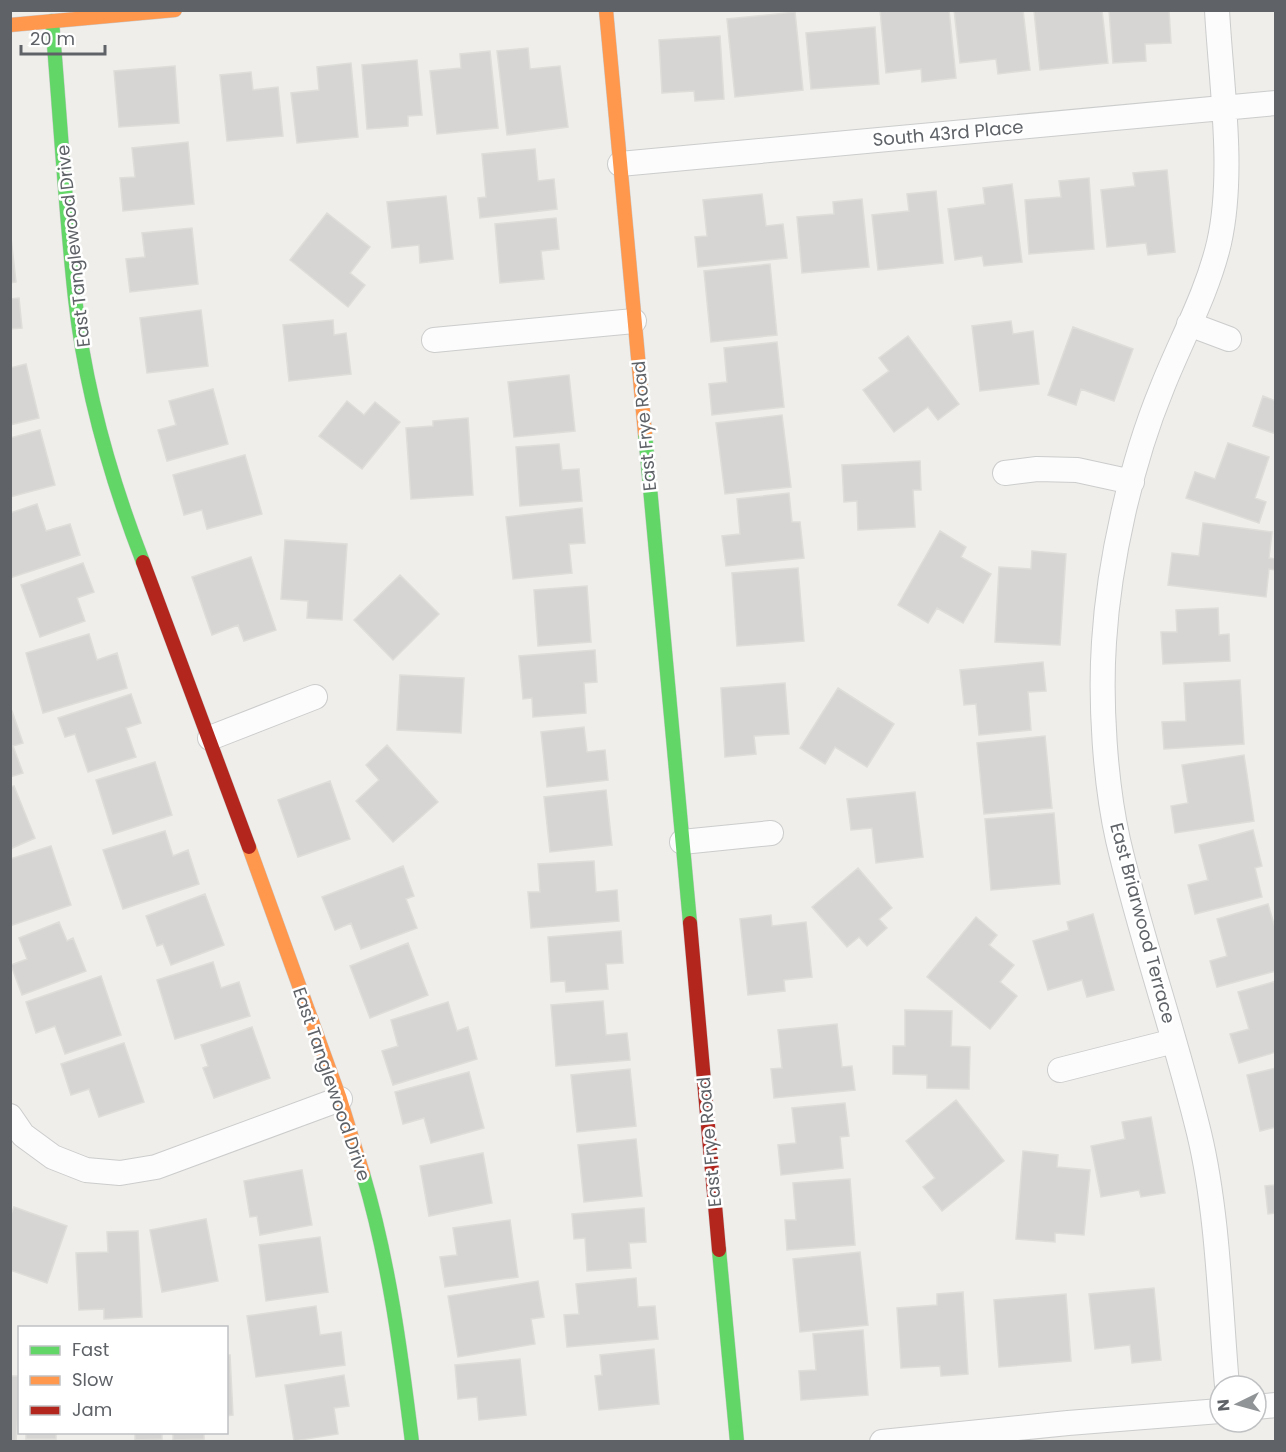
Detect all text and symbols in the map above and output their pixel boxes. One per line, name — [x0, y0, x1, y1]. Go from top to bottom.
scale bar — [21, 18, 105, 56]
text: 20 m — [30, 26, 75, 51]
street label: South 43rd Place — [872, 114, 1024, 152]
street label: East Tanglewood Drive — [50, 144, 96, 348]
street label: East Frye Road — [626, 360, 662, 492]
street label: East Briarwood Terrace — [1104, 820, 1182, 1026]
street label: East Tanglewood Drive — [287, 984, 377, 1184]
street label: East Frye Road — [691, 1076, 727, 1208]
legend — [18, 1326, 228, 1434]
text: Fast — [72, 1337, 109, 1362]
text: Slow — [72, 1367, 114, 1392]
north arrow — [1208, 1374, 1268, 1434]
text: Jam — [72, 1397, 112, 1422]
text: N — [1212, 1398, 1236, 1412]

